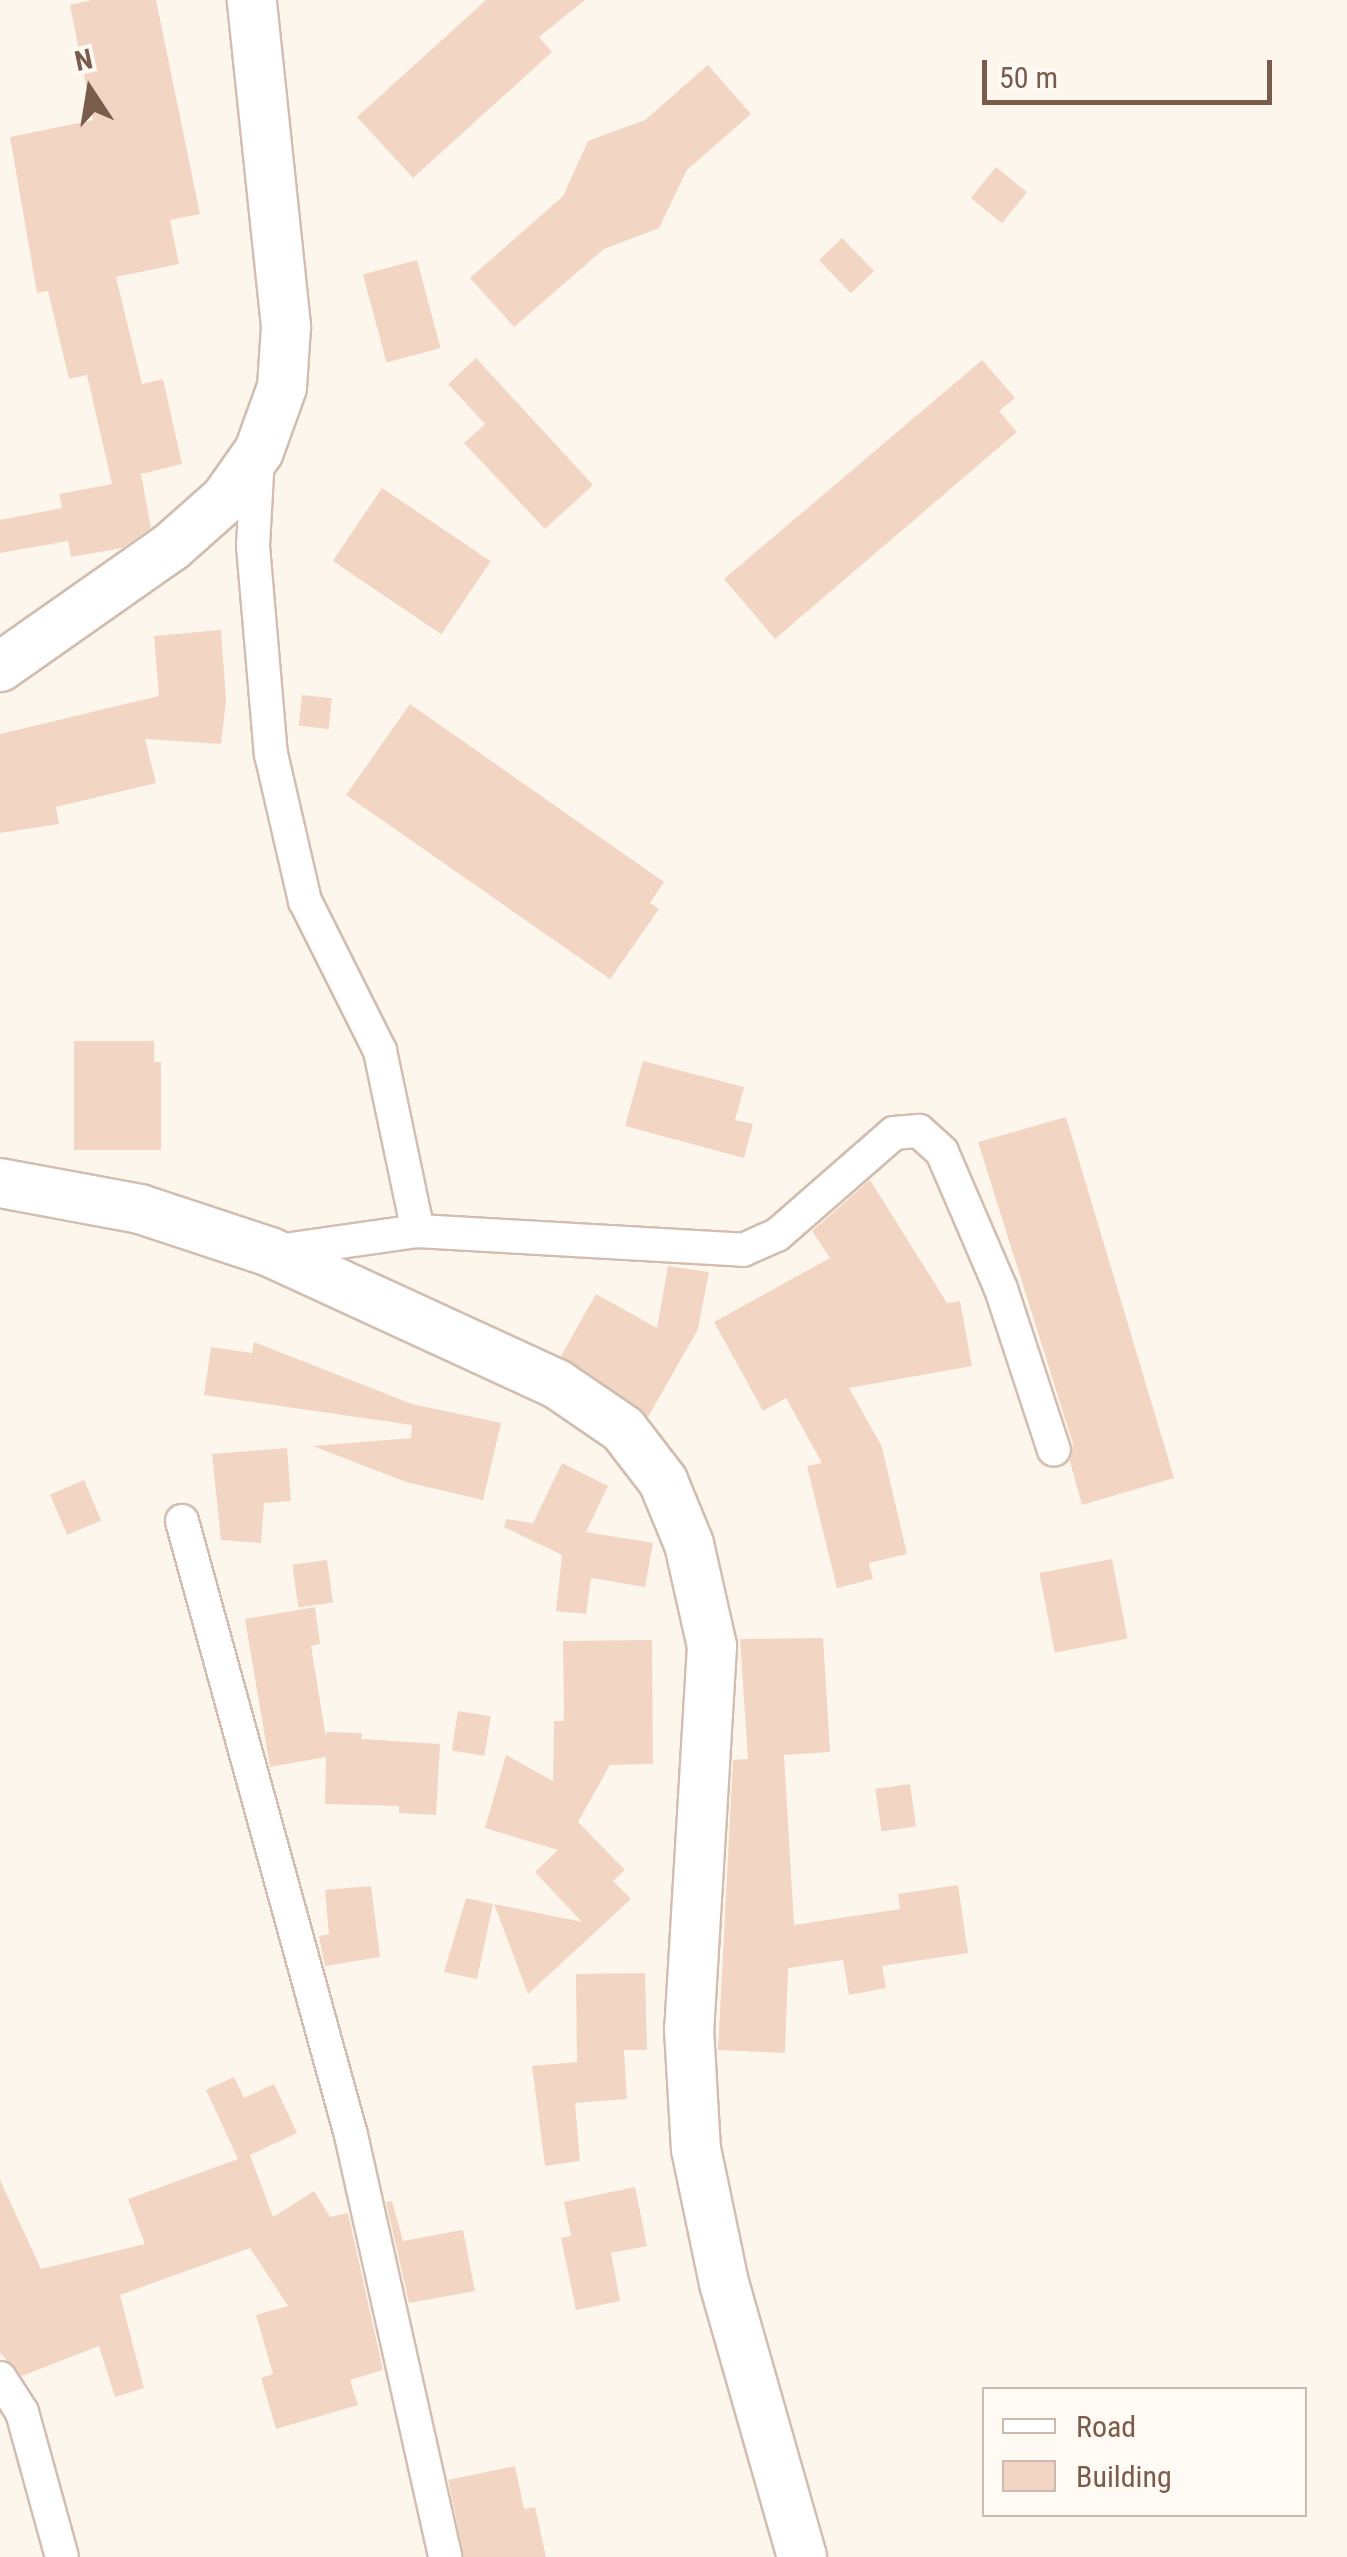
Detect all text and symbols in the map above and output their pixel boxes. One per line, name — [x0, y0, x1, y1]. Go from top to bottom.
north arrow — [40, 40, 140, 140]
scale bar — [987, 40, 1277, 102]
text: N — [72, 42, 95, 78]
text: 50 m — [999, 60, 1058, 95]
legend — [982, 2387, 1307, 2517]
text: Road — [1076, 2409, 1136, 2444]
text: Building — [1076, 2459, 1172, 2494]

